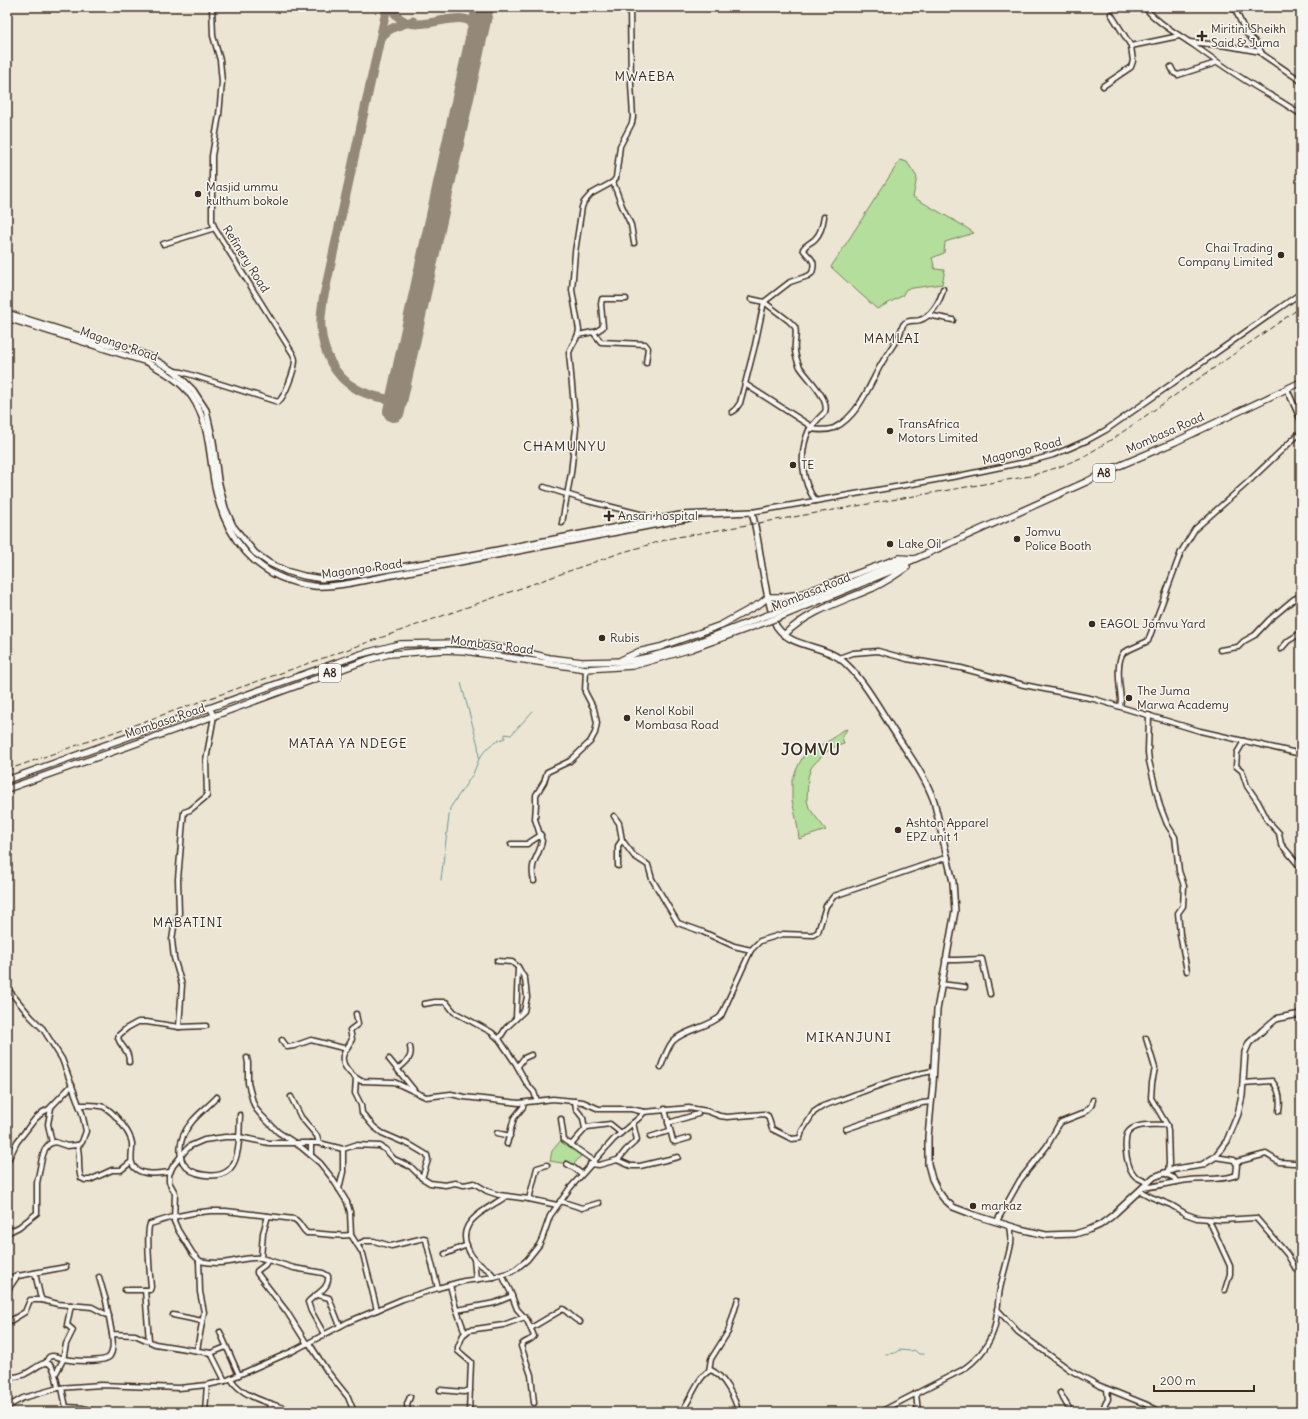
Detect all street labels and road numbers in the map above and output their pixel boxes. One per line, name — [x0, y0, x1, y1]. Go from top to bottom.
street label: Refinery Road — [220, 222, 273, 295]
street label: Magongo Road — [78, 323, 160, 364]
street label: Mombasa Road — [1124, 409, 1206, 456]
street label: Magongo Road — [981, 433, 1063, 468]
road number: A8 — [1093, 464, 1115, 482]
street label: Magongo Road — [321, 555, 403, 582]
street label: Mombasa Road — [769, 569, 852, 614]
street label: Mombasa Road — [450, 632, 535, 657]
road number: A8 — [319, 664, 341, 682]
street label: Mombasa Road — [123, 700, 207, 741]

